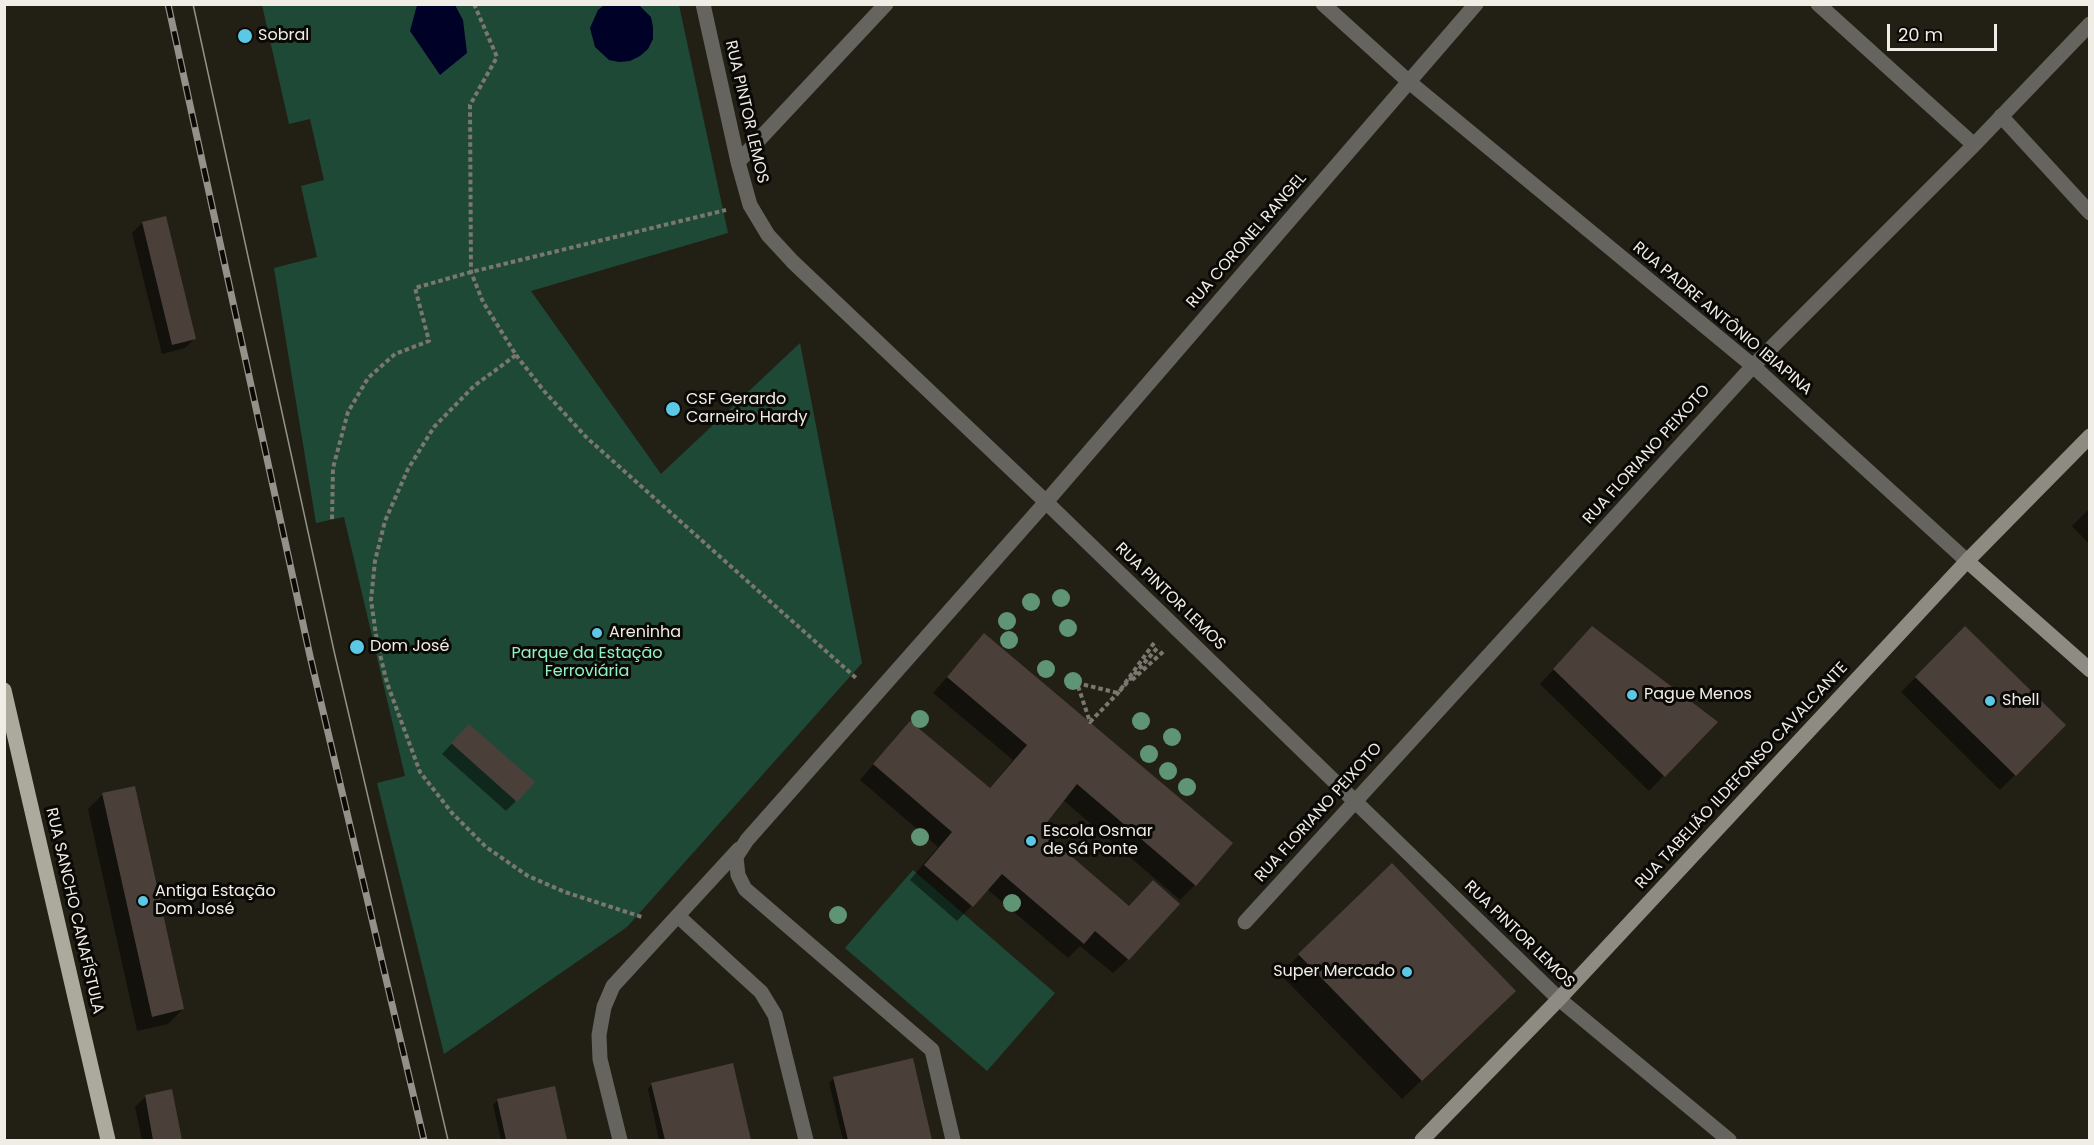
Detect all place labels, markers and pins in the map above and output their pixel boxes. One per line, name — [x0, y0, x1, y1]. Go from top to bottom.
place label: Sobral — [258, 26, 309, 46]
marker: Sobral — [236, 27, 254, 45]
place label: CSF Gerardo Carneiro Hardy — [686, 390, 807, 428]
marker: CSF Gerardo Carneiro Hardy — [664, 400, 682, 418]
place label: Areninha — [609, 623, 681, 643]
marker: Areninha — [590, 626, 604, 640]
place label: Dom José — [370, 637, 449, 657]
marker: Dom José — [348, 638, 366, 656]
place label: Pague Menos — [1644, 685, 1752, 705]
marker: Pague Menos — [1625, 688, 1639, 702]
place label: Shell — [2002, 691, 2039, 711]
marker: Shell — [1983, 694, 1997, 708]
place label: Escola Osmar de Sá Ponte — [1043, 822, 1153, 860]
marker: Escola Osmar de Sá Ponte — [1024, 834, 1038, 848]
place label: Antiga Estação Dom José — [155, 882, 276, 920]
marker: Antiga Estação Dom José — [136, 894, 150, 908]
place label: Super Mercado — [1273, 962, 1395, 982]
marker: Super Mercado — [1400, 965, 1414, 979]

